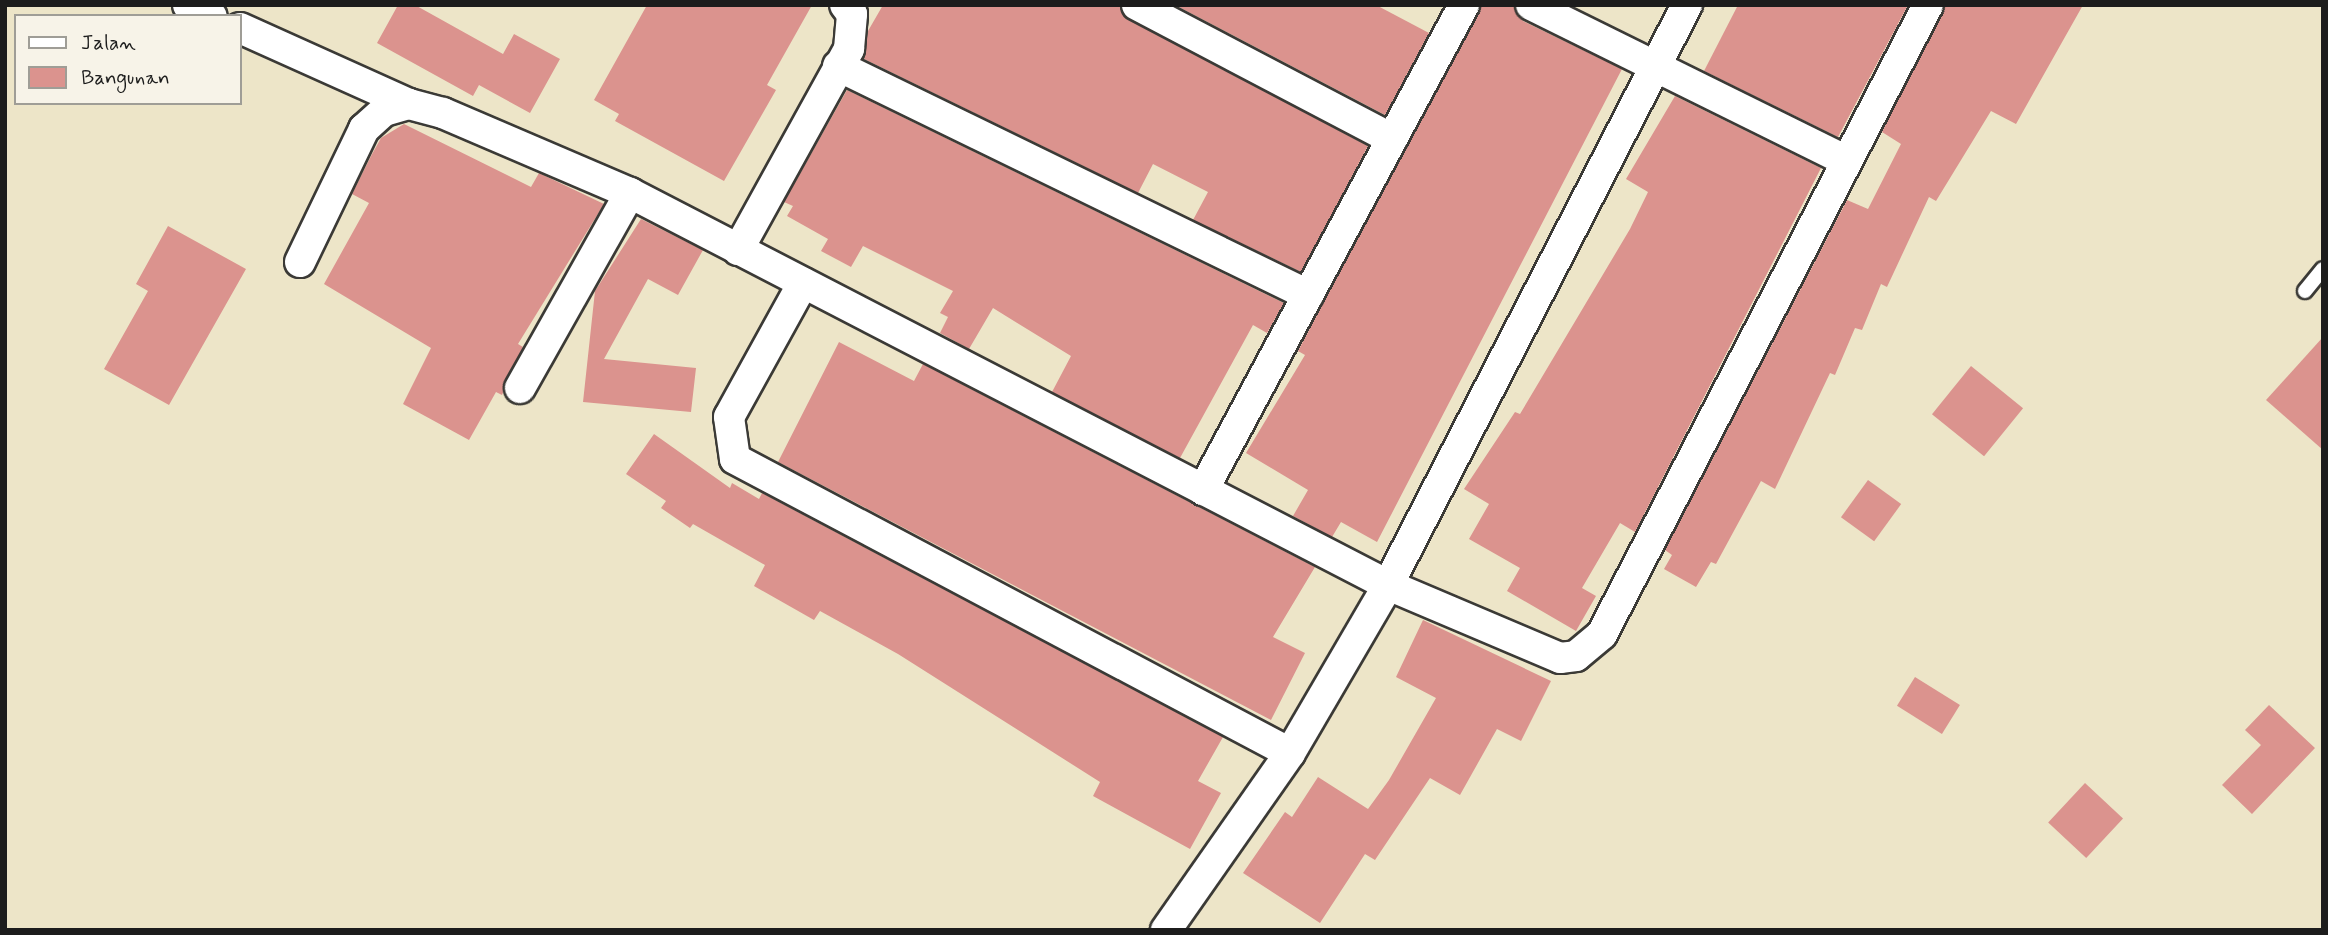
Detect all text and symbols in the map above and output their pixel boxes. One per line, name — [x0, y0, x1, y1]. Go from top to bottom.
legend — [14, 14, 242, 105]
text: Jalan — [81, 29, 136, 57]
text: Bangunan — [81, 64, 170, 92]

